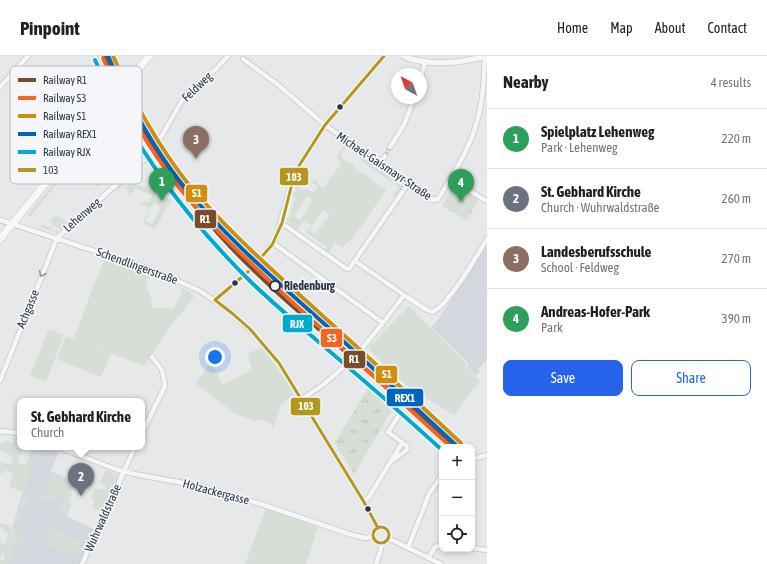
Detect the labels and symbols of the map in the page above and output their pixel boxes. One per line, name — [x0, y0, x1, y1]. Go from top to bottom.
legend — [10, 66, 142, 184]
north arrow — [391, 68, 427, 104]
street label: Feldweg — [179, 69, 216, 105]
text: Railway R1 — [43, 74, 87, 86]
text: Railway S3 — [43, 92, 86, 104]
unlabelled marker — [335, 102, 345, 112]
text: Railway S1 — [43, 110, 86, 122]
pin: 3 — [183, 126, 209, 159]
text: Railway REX1 — [43, 128, 97, 140]
street label: Michael-Gaismayr-Straße — [334, 129, 434, 203]
text: Railway RJX — [43, 146, 91, 158]
text: 103 — [43, 164, 59, 176]
line badge: 103 — [279, 167, 309, 186]
pin: 1 — [149, 168, 175, 201]
pin: 4 — [448, 169, 474, 202]
text: 103 — [286, 171, 302, 183]
line badge: S1 — [185, 184, 208, 203]
text: S1 — [192, 187, 202, 199]
street label: Lehenweg — [60, 194, 104, 235]
line badge: R1 — [194, 209, 217, 229]
text: R1 — [200, 213, 210, 225]
street label: Schendlingerstraße — [94, 245, 180, 287]
one-way arrow — [39, 271, 47, 278]
unlabelled marker — [230, 278, 240, 288]
place label: Riedenburg — [284, 279, 336, 293]
marker: Riedenburg — [269, 280, 281, 292]
street label: Achgasse — [14, 288, 42, 330]
line badge: RJX — [282, 314, 313, 333]
text: RJX — [290, 318, 305, 330]
line badge: S3 — [320, 328, 343, 348]
text: S3 — [327, 332, 337, 344]
your location — [205, 347, 225, 367]
line badge: R1 — [343, 350, 366, 369]
text: R1 — [349, 353, 359, 365]
line badge: S1 — [375, 365, 398, 384]
text: S1 — [382, 368, 392, 380]
line badge: REX1 — [386, 388, 424, 407]
text: REX1 — [395, 392, 415, 404]
line badge: 103 — [290, 397, 321, 416]
text: 103 — [298, 400, 314, 412]
pin: 2 — [68, 463, 94, 496]
street label: Holzackergasse — [181, 476, 251, 508]
street label: Wuhrwaldstraße — [82, 482, 124, 554]
unlabelled marker — [363, 504, 373, 514]

